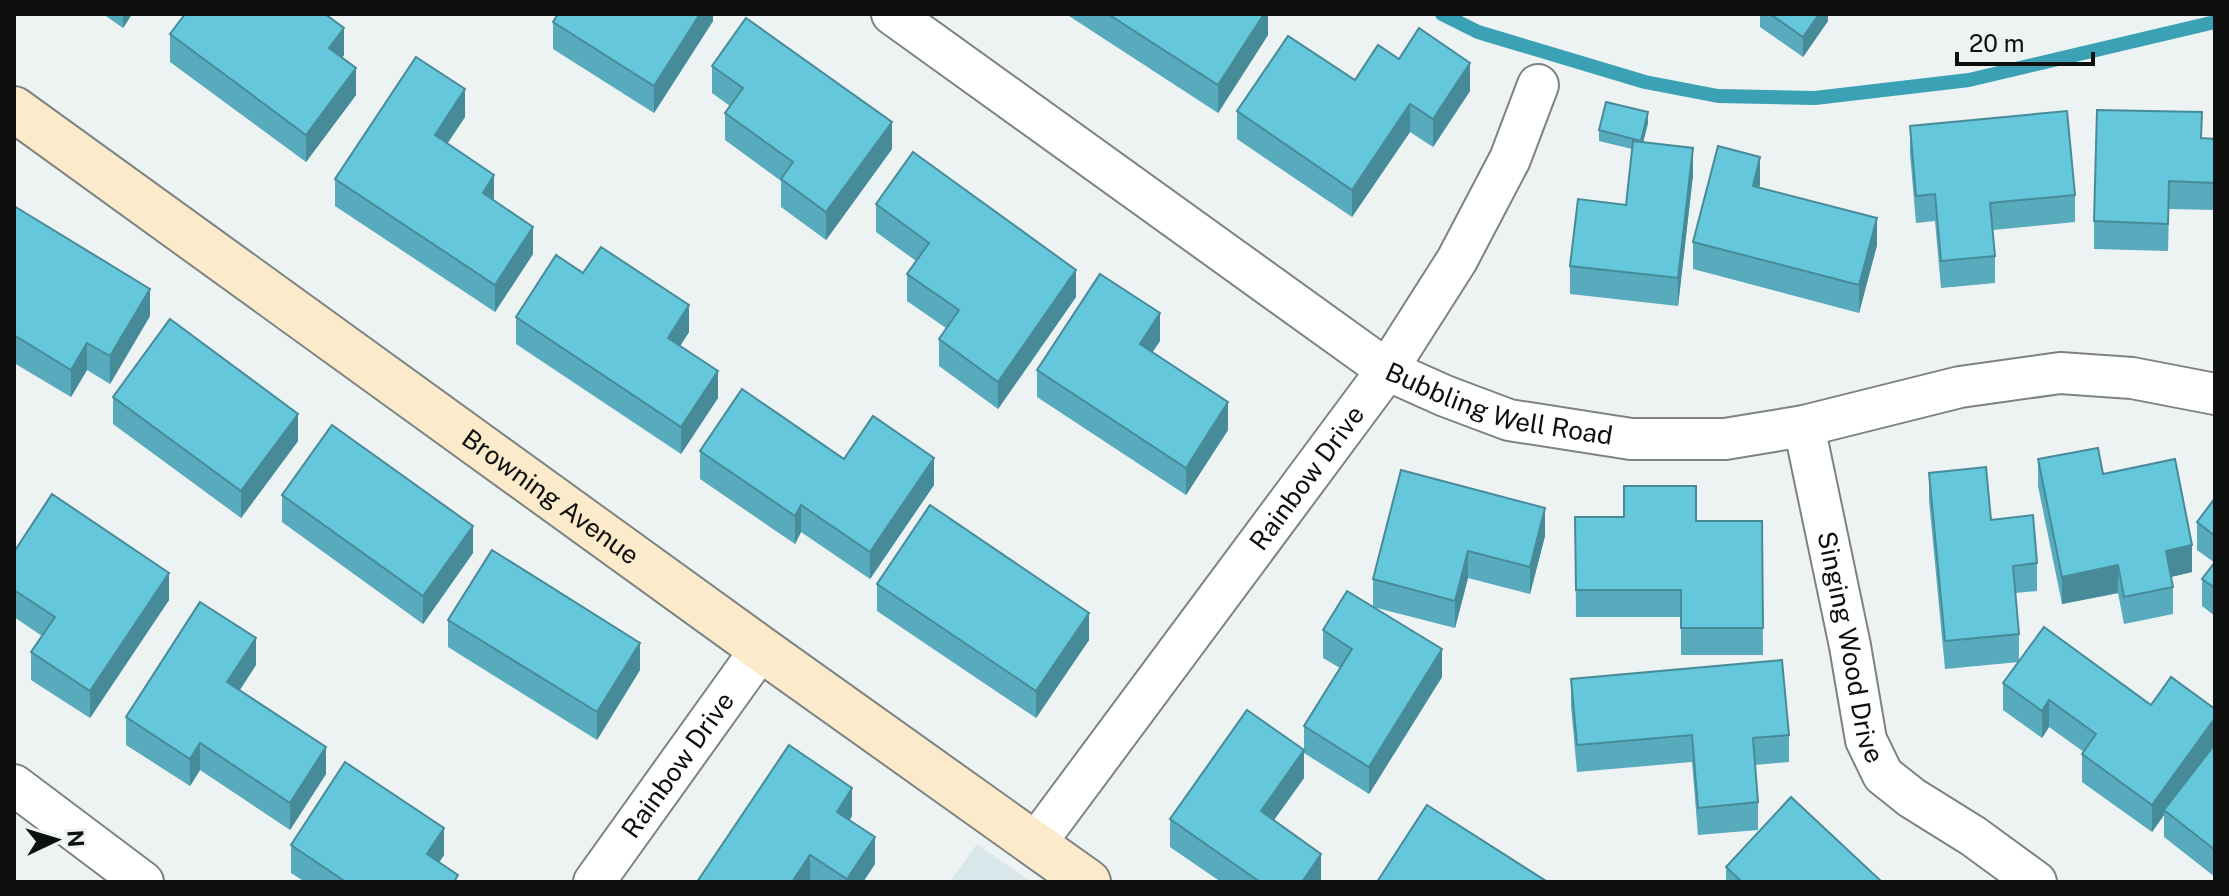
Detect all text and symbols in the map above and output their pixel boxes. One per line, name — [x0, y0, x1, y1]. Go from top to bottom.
scale bar — [1957, 16, 2093, 66]
text: 20 m — [1969, 29, 2025, 57]
street label: Bubbling Well Road — [1381, 355, 1615, 451]
street label: Rainbow Drive — [1243, 399, 1370, 556]
street label: Browning Avenue — [456, 422, 645, 571]
street label: Singing Wood Drive — [1811, 529, 1891, 768]
street label: Rainbow Drive — [615, 686, 740, 844]
north arrow — [16, 800, 96, 880]
text: N — [62, 829, 90, 848]

